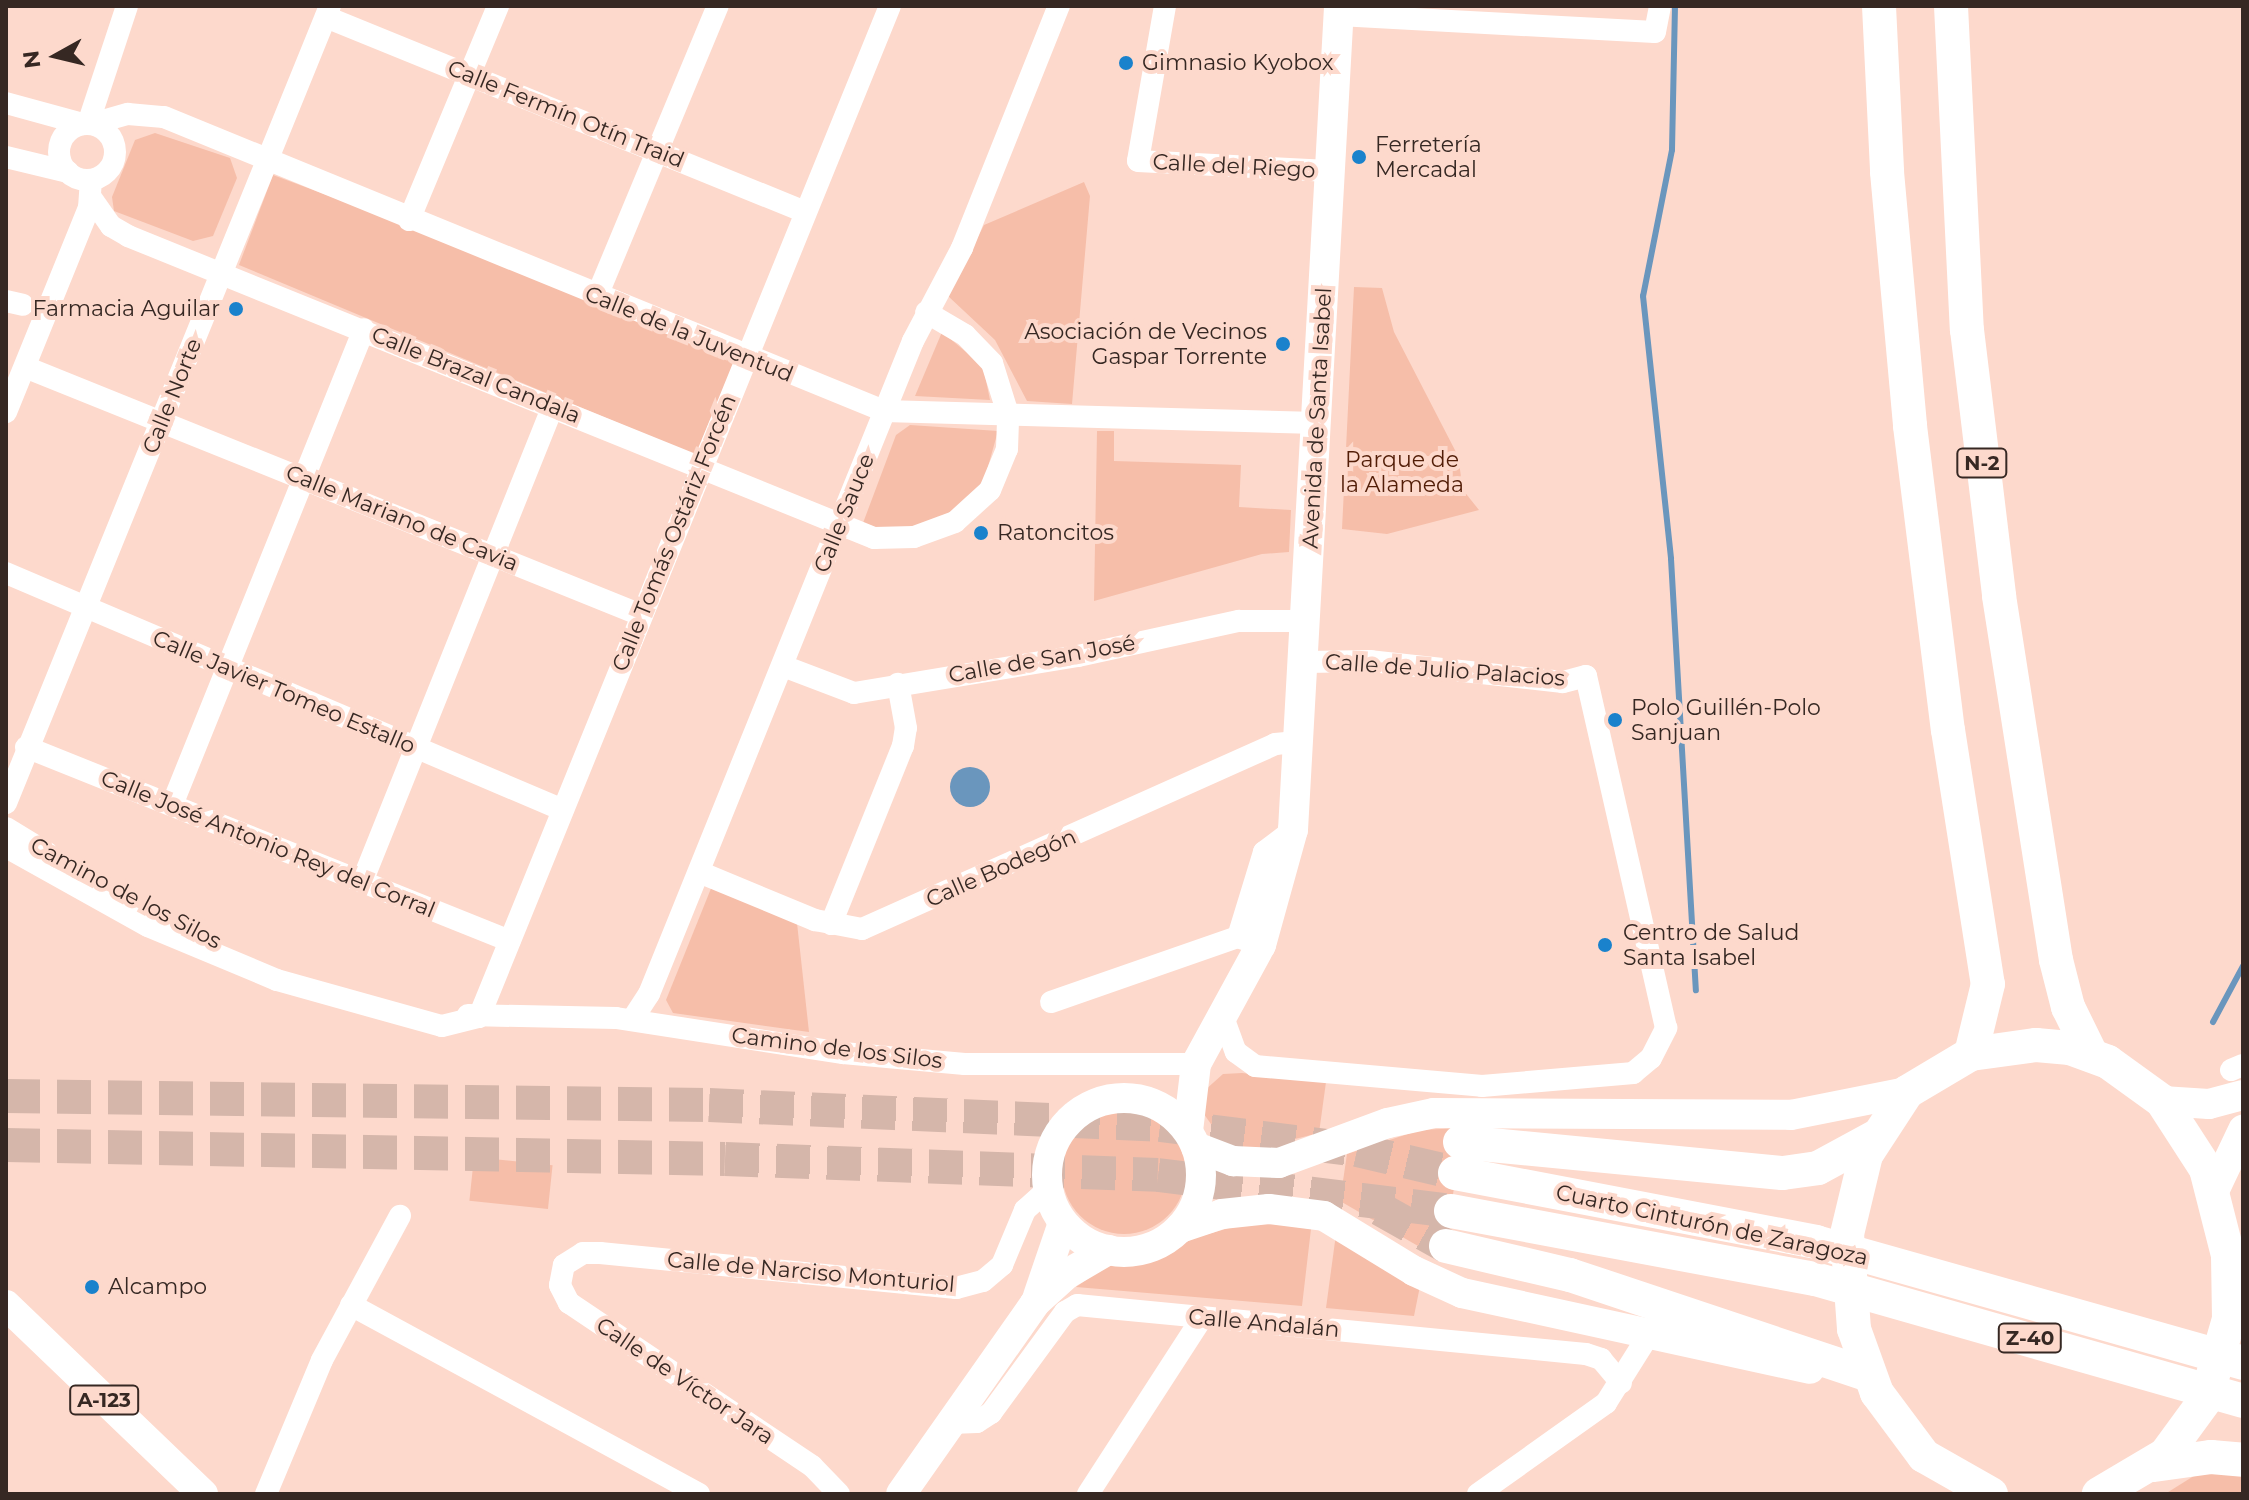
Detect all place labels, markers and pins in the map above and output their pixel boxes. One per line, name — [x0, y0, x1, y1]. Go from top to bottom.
place label: Gimnasio Kyobox — [1142, 50, 1333, 76]
marker: Gimnasio Kyobox — [1117, 54, 1135, 72]
place label: Ferretería Mercadal — [1375, 131, 1482, 182]
marker: Ferretería Mercadal — [1350, 148, 1368, 166]
place label: Farmacia Aguilar — [33, 296, 220, 322]
marker: Farmacia Aguilar — [227, 300, 245, 318]
place label: Asociación de Vecinos Gaspar Torrente — [1024, 318, 1267, 370]
marker: Asociación de Vecinos Gaspar Torrente — [1274, 335, 1292, 353]
place label: Ratoncitos — [997, 520, 1114, 546]
marker: Ratoncitos — [972, 524, 990, 542]
place label: Polo Guillén-Polo Sanjuan — [1631, 694, 1821, 746]
marker: Polo Guillén-Polo Sanjuan — [1606, 711, 1624, 729]
place label: Centro de Salud Santa Isabel — [1623, 919, 1799, 970]
marker: Centro de Salud Santa Isabel — [1594, 934, 1616, 956]
place label: Alcampo — [108, 1274, 207, 1300]
marker: Alcampo — [83, 1278, 101, 1296]

